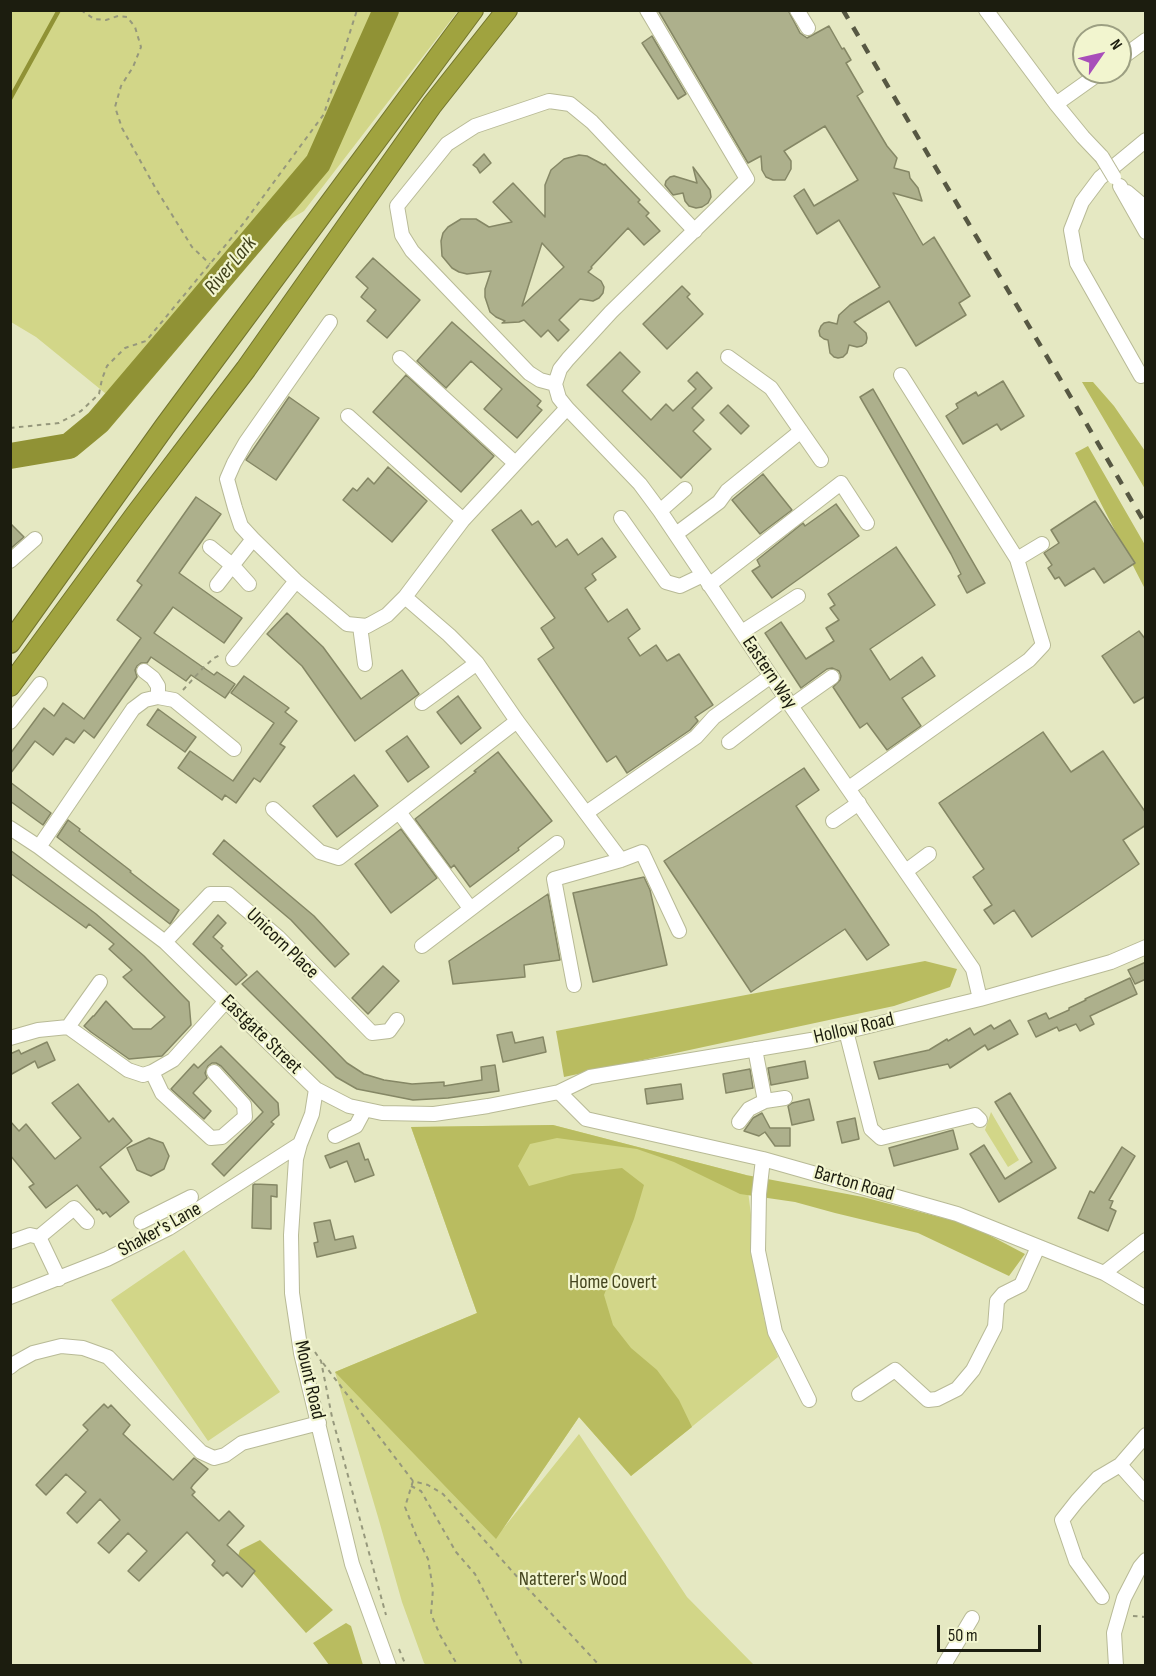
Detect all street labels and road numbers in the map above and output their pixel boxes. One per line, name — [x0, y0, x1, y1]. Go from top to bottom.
street label: Eastern Way — [736, 632, 802, 714]
street label: Unicorn Place — [241, 904, 323, 984]
street label: Eastgate Street — [215, 990, 307, 1080]
street label: Hollow Road — [811, 1008, 897, 1050]
street label: Barton Road — [811, 1161, 897, 1207]
street label: Shaker's Lane — [114, 1197, 206, 1263]
street label: Mount Road — [288, 1338, 330, 1422]

